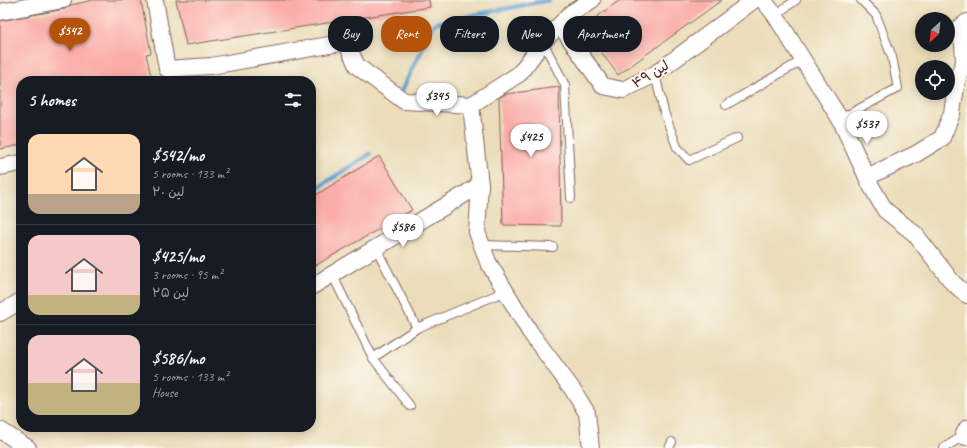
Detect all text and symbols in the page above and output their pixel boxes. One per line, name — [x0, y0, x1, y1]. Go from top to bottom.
north arrow — [915, 12, 955, 52]
map controls — [915, 12, 955, 100]
chip: Buy — [328, 16, 373, 52]
chip: Rent — [381, 16, 432, 52]
chip: Filters — [440, 16, 499, 52]
chip: New — [507, 16, 555, 52]
chip: Apartment — [563, 16, 642, 52]
pin: $542 — [46, 18, 94, 52]
text: $542 — [58, 23, 82, 39]
street label: لین ۴۹ — [629, 57, 672, 92]
button: locate — [915, 60, 955, 100]
pin: $345 — [413, 83, 461, 117]
text: $345 — [425, 88, 449, 104]
icon: filters — [282, 89, 304, 111]
text: 5 homes — [28, 90, 76, 111]
pin: $537 — [843, 111, 891, 145]
text: $537 — [855, 116, 879, 132]
pin: $425 — [507, 124, 555, 158]
text: $425 — [519, 129, 543, 145]
text: $542/mo — [152, 145, 204, 166]
icon: home — [60, 150, 108, 198]
text: 5 rooms · 133 m² — [152, 166, 228, 182]
text: لین ۲۰ — [152, 184, 184, 200]
pin: $586 — [379, 214, 427, 248]
text: $586 — [391, 219, 415, 235]
text: $425/mo — [152, 246, 204, 267]
icon: home — [60, 251, 108, 299]
text: 3 rooms · 95 m² — [152, 267, 222, 283]
text: لین ۲۵ — [152, 285, 189, 301]
text: $586/mo — [152, 348, 204, 369]
icon: home — [60, 351, 108, 399]
text: 5 rooms · 133 m² — [152, 369, 228, 385]
text: House — [152, 385, 177, 401]

